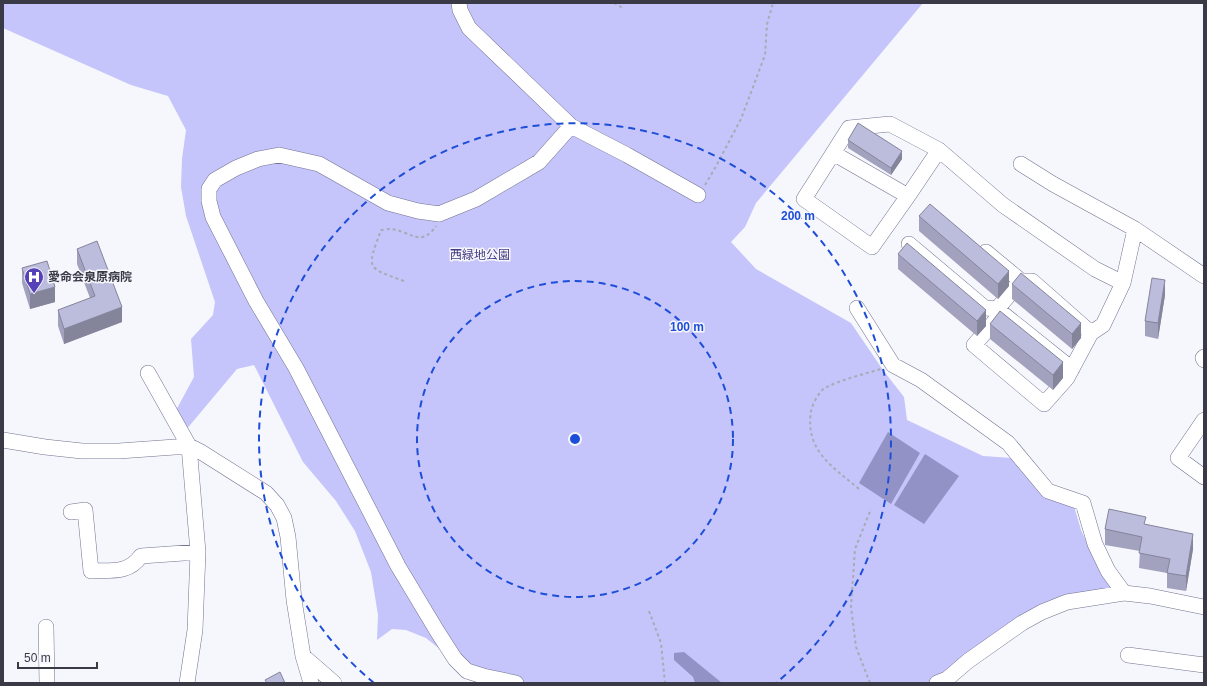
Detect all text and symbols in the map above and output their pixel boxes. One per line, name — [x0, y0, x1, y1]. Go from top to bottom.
text: 200 m — [781, 209, 815, 223]
park label: 西緑地公園 — [450, 248, 510, 262]
hospital icon: 愛命会泉原病院 — [23, 266, 45, 294]
place label: 愛命会泉原病院 — [48, 270, 132, 284]
text: 100 m — [670, 320, 704, 334]
centre of rings — [568, 432, 582, 446]
scale bar — [18, 644, 97, 670]
text: 50 m — [24, 651, 51, 665]

